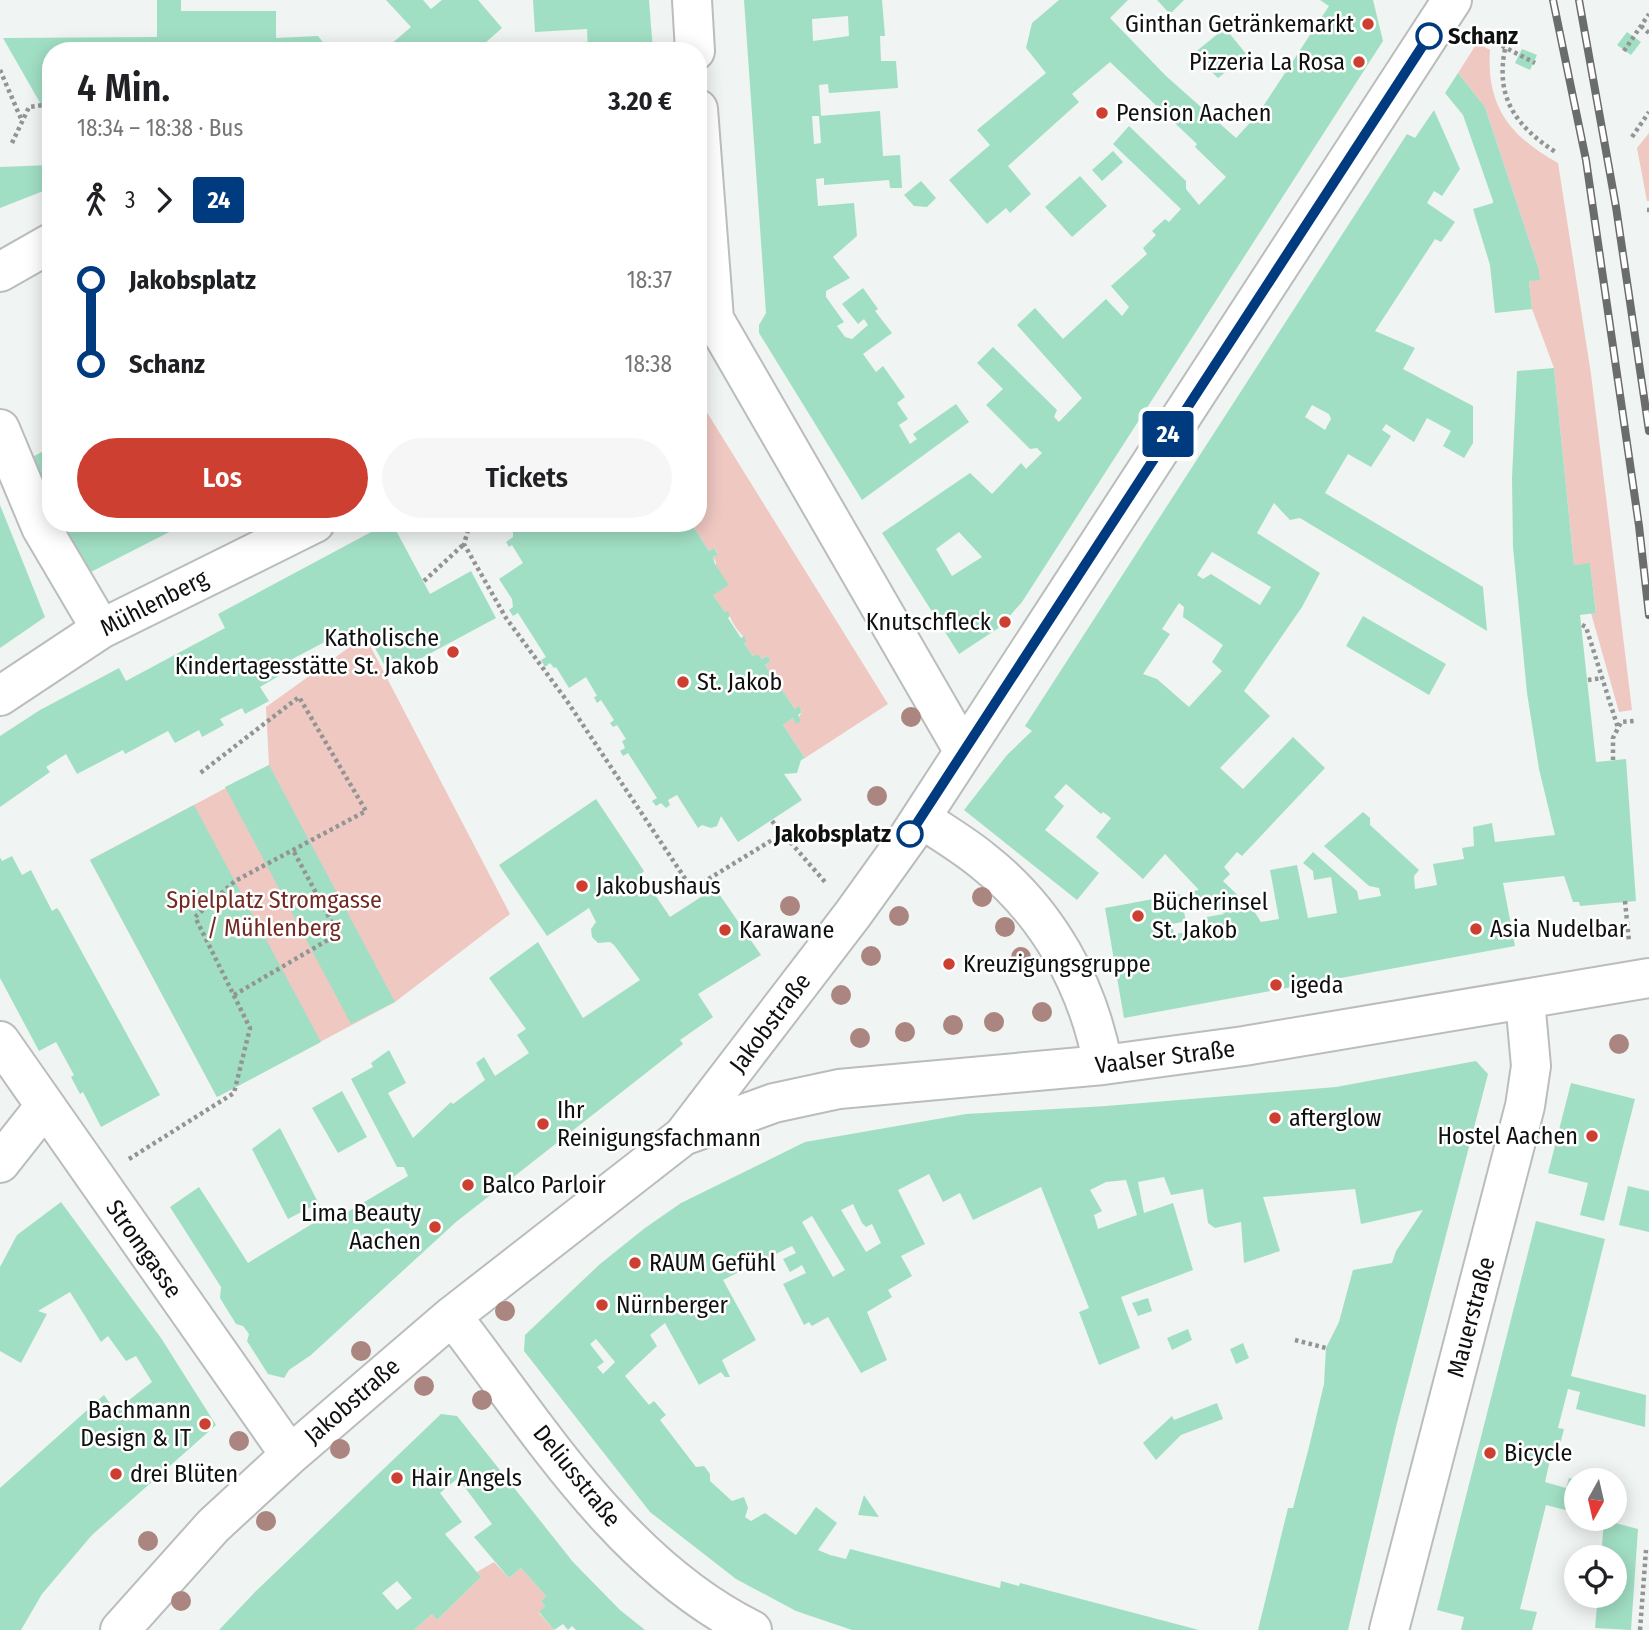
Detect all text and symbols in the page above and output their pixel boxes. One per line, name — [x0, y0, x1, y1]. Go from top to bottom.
place label: Ginthan Getränkemarkt — [1125, 10, 1354, 38]
marker: Ginthan Getränkemarkt — [1360, 16, 1376, 32]
place label: Schanz — [1448, 22, 1518, 50]
marker: Schanz — [1416, 23, 1442, 49]
place label: Pizzeria La Rosa — [1189, 48, 1345, 76]
marker: Pizzeria La Rosa — [1351, 54, 1367, 70]
text: 4 Min. — [77, 65, 170, 111]
text: 3.20 € — [608, 86, 672, 117]
place label: Pension Aachen — [1116, 99, 1271, 127]
marker: Pension Aachen — [1094, 105, 1110, 121]
text: 18:34 – 18:38 · Bus — [77, 114, 243, 142]
icon: walk — [77, 181, 115, 219]
icon: forward — [145, 181, 183, 219]
text: 3 — [125, 186, 135, 214]
text: 24 — [207, 186, 230, 214]
text: Jakobsplatz — [129, 265, 256, 296]
text: 18:37 — [627, 266, 672, 294]
text: Schanz — [129, 349, 205, 380]
text: 18:38 — [625, 350, 672, 378]
line badge: 24 — [1136, 411, 1200, 457]
text: 24 — [1157, 420, 1179, 448]
button: Los — [77, 438, 368, 518]
button: Tickets — [382, 438, 672, 518]
street label: Mühlenberg — [96, 564, 213, 642]
place label: Knutschfleck — [866, 608, 992, 636]
marker: Knutschfleck — [997, 614, 1013, 630]
place label: Katholische Kindertagesstätte St. Jakob — [175, 624, 439, 680]
marker: Katholische Kindertagesstätte St. Jakob — [445, 644, 461, 660]
place label: St. Jakob — [697, 668, 782, 696]
marker: St. Jakob — [675, 674, 691, 690]
place label: Jakobsplatz — [773, 820, 891, 848]
marker: Jakobsplatz — [897, 821, 923, 847]
place label: Jakobushaus — [596, 872, 721, 900]
marker: Jakobushaus — [574, 878, 590, 894]
park label: Spielplatz Stromgasse / Mühlenberg — [166, 886, 382, 942]
place label: Bücherinsel St. Jakob — [1152, 888, 1268, 944]
marker: Bücherinsel St. Jakob — [1130, 908, 1146, 924]
place label: Asia Nudelbar — [1490, 915, 1628, 943]
place label: Karawane — [739, 916, 834, 944]
marker: Asia Nudelbar — [1468, 921, 1484, 937]
marker: Karawane — [717, 922, 733, 938]
place label: Kreuzigungsgruppe — [963, 950, 1151, 978]
marker: Kreuzigungsgruppe — [941, 956, 957, 972]
street label: Jakobstraße — [724, 968, 816, 1078]
place label: igeda — [1290, 971, 1343, 999]
marker: igeda — [1268, 977, 1284, 993]
street label: Vaalser Straße — [1093, 1035, 1237, 1079]
place label: Ihr Reinigungsfachmann — [557, 1096, 761, 1152]
place label: afterglow — [1289, 1104, 1382, 1132]
marker: afterglow — [1267, 1110, 1283, 1126]
marker: Ihr Reinigungsfachmann — [535, 1116, 551, 1132]
place label: Hostel Aachen — [1437, 1122, 1578, 1150]
marker: Hostel Aachen — [1584, 1128, 1600, 1144]
place label: Balco Parloir — [482, 1171, 606, 1199]
marker: Balco Parloir — [460, 1177, 476, 1193]
street label: Stromgasse — [100, 1195, 188, 1303]
place label: Lima Beauty Aachen — [301, 1199, 421, 1255]
marker: Lima Beauty Aachen — [427, 1219, 443, 1235]
place label: RAUM Gefühl — [649, 1249, 776, 1277]
street label: Mauerstraße — [1441, 1254, 1501, 1380]
marker: RAUM Gefühl — [627, 1255, 643, 1271]
place label: Nürnberger — [616, 1291, 729, 1319]
marker: Nürnberger — [594, 1297, 610, 1313]
street label: Jakobstraße — [299, 1352, 405, 1450]
place label: Bachmann Design & IT — [80, 1396, 191, 1452]
marker: Bachmann Design & IT — [197, 1416, 213, 1432]
street label: Deliusstraße — [527, 1419, 627, 1533]
place label: Bicycle — [1504, 1439, 1572, 1467]
marker: Bicycle — [1482, 1445, 1498, 1461]
place label: drei Blüten — [130, 1460, 238, 1488]
place label: Hair Angels — [411, 1464, 522, 1492]
marker: drei Blüten — [108, 1466, 124, 1482]
north arrow — [1564, 1468, 1628, 1531]
map controls — [1564, 1468, 1627, 1608]
marker: Hair Angels — [389, 1470, 405, 1486]
button: locate — [1564, 1545, 1627, 1608]

